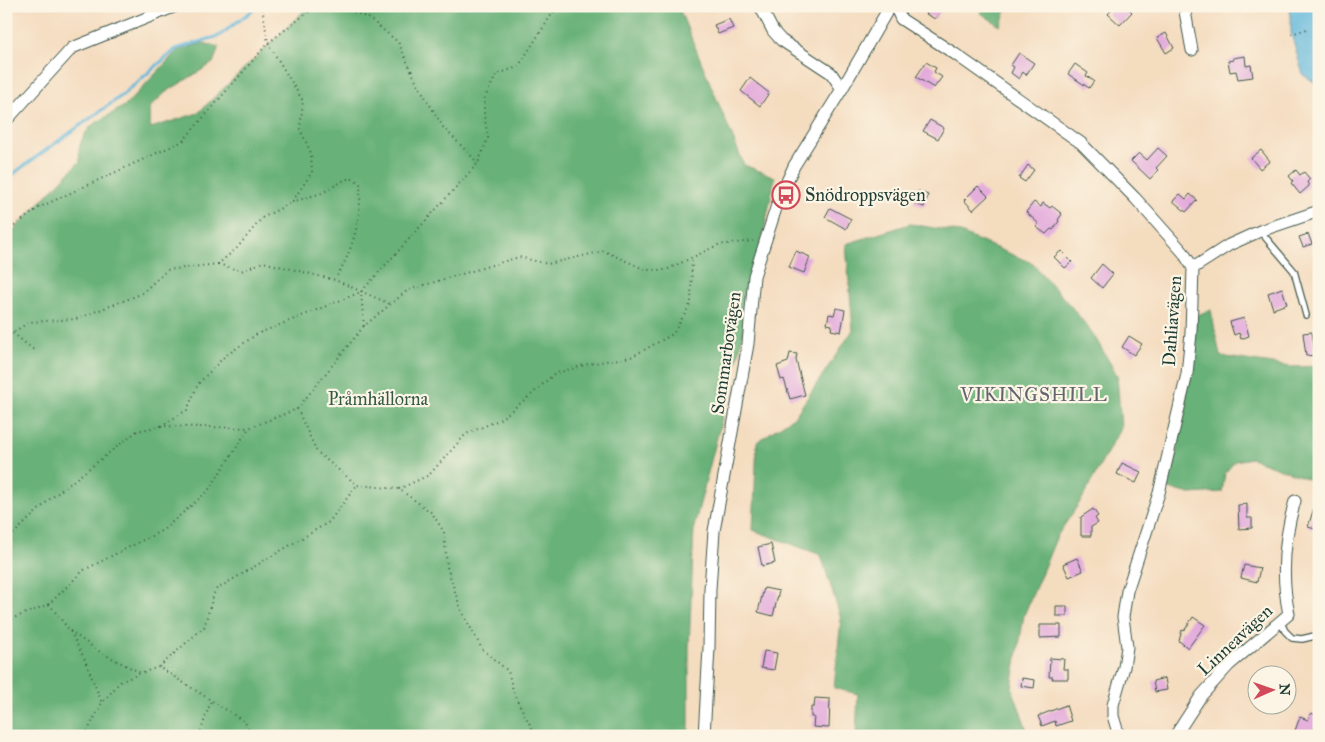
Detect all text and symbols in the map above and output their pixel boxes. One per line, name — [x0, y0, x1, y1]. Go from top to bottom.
bus stop icon: Snödroppsvägen — [771, 180, 801, 210]
place label: Snödroppsvägen — [805, 184, 926, 207]
street label: Dahliavägen — [1158, 275, 1187, 367]
street label: Sommarbovägen — [706, 290, 747, 416]
district label: VIKINGSHILL — [959, 383, 1108, 406]
park label: Pråmhällorna — [328, 388, 428, 410]
street label: Linneavägen — [1193, 600, 1278, 681]
north arrow — [1248, 664, 1298, 714]
text: N — [1276, 683, 1293, 696]

